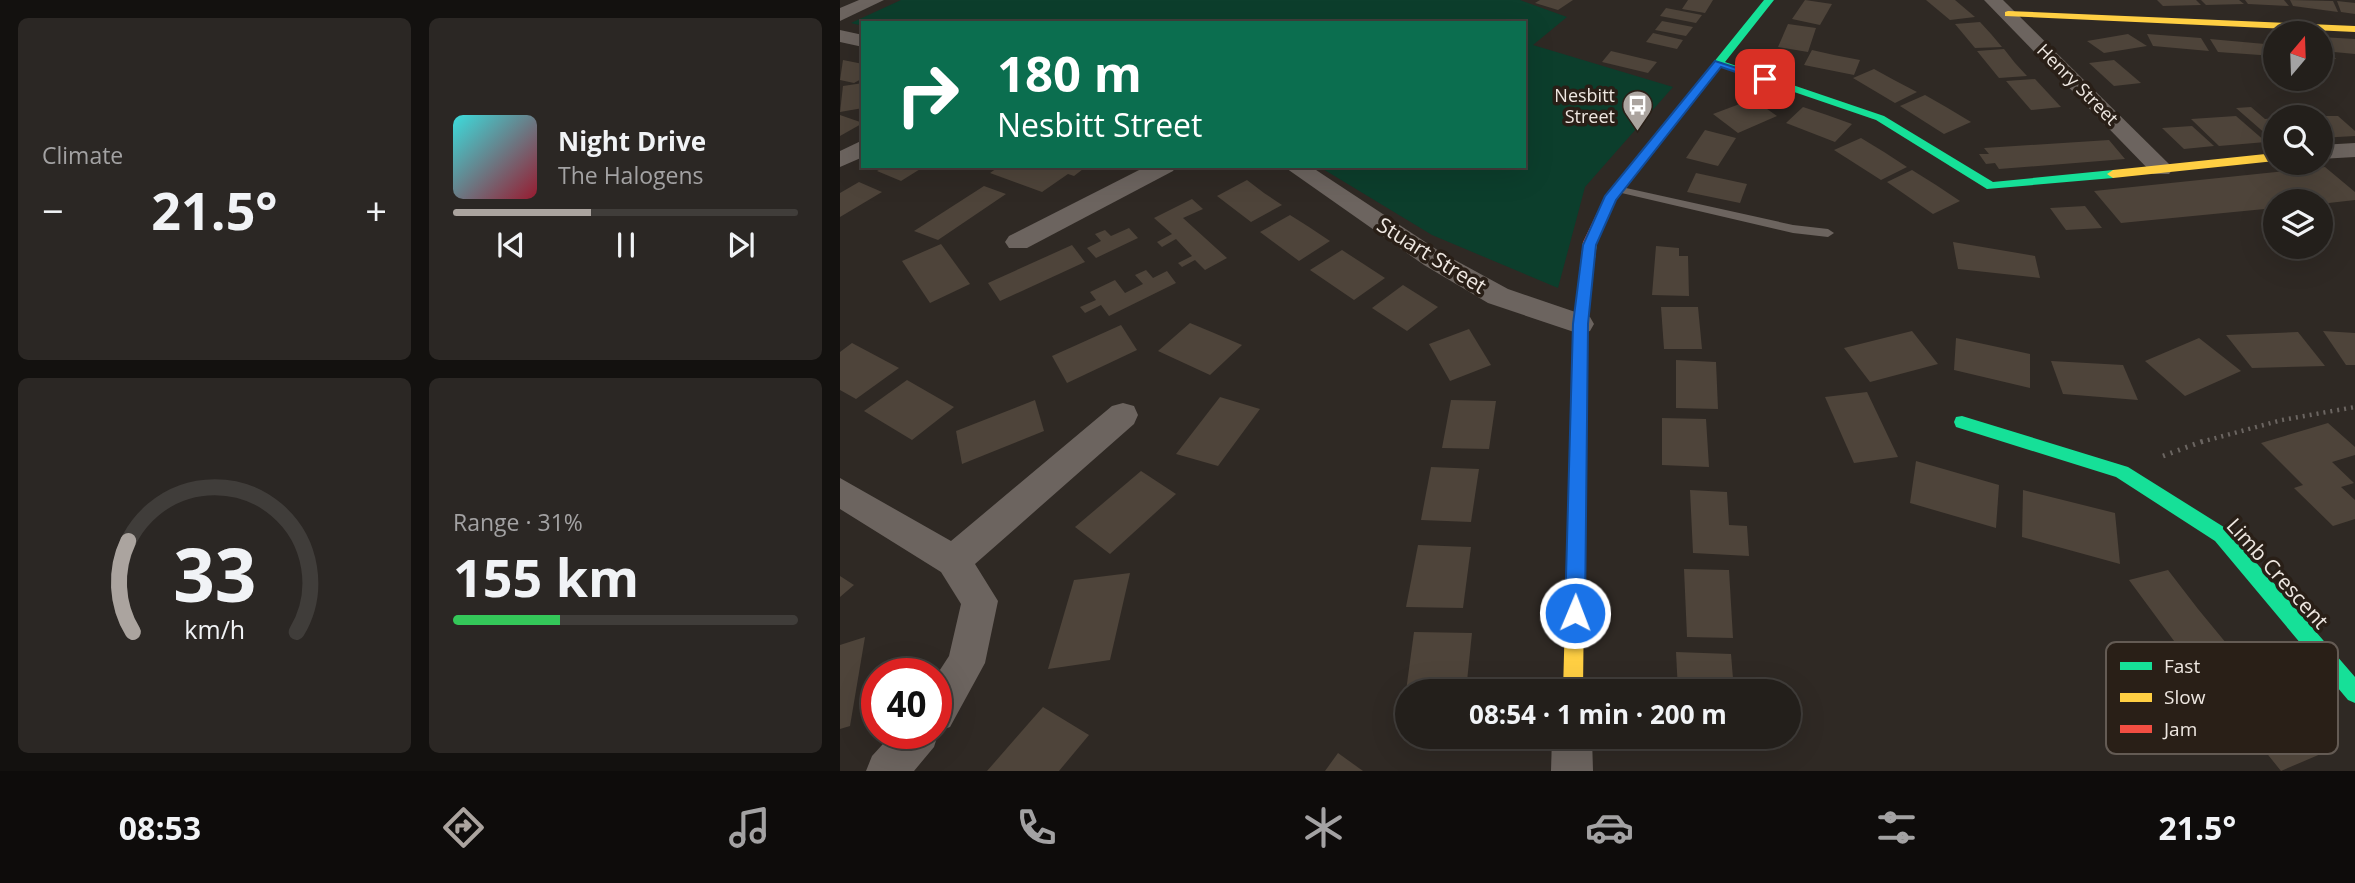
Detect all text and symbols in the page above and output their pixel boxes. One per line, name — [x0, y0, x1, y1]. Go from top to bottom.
north arrow — [2263, 21, 2333, 91]
map controls — [2263, 21, 2333, 259]
street label: Henry Street — [2032, 38, 2124, 130]
text: 180 m — [997, 40, 1142, 106]
icon: right — [882, 49, 973, 140]
pin — [1735, 49, 1795, 109]
icon: arrive — [1746, 60, 1784, 98]
place label: Nesbitt Street — [1554, 83, 1615, 128]
bus stop icon: Nesbitt Street — [1621, 88, 1655, 132]
text: Nesbitt Street — [997, 103, 1202, 146]
button: search — [2263, 105, 2333, 175]
text: Night Drive — [558, 123, 706, 159]
text: Climate — [42, 139, 123, 171]
text: The Halogens — [558, 159, 704, 191]
text: 21.5° — [151, 174, 278, 245]
text: − — [42, 184, 64, 236]
text: + — [365, 184, 387, 236]
button: layers — [2263, 189, 2333, 259]
street label: Stuart Street — [1372, 210, 1492, 300]
icon: previous — [492, 226, 530, 264]
icon: pause — [607, 226, 645, 264]
icon: next — [722, 226, 760, 264]
text: Range · 31% — [453, 506, 583, 538]
street label: Limb Crescent — [2221, 512, 2335, 634]
text: 33 — [173, 524, 256, 623]
text: 155 km — [453, 541, 639, 612]
position arrow — [1538, 576, 1612, 650]
text: km/h — [184, 611, 245, 645]
legend — [2106, 642, 2338, 754]
text: Fast — [2164, 653, 2200, 679]
speed limit sign: 40 — [861, 658, 952, 749]
text: Slow — [2164, 684, 2206, 710]
text: 08:54 · 1 min · 200 m — [1469, 696, 1727, 732]
text: Jam — [2162, 716, 2197, 742]
icon: directions — [439, 803, 488, 852]
icon: music — [725, 803, 774, 852]
icon: phone — [1012, 803, 1061, 852]
icon: climate — [1299, 803, 1348, 852]
icon: car — [1585, 803, 1634, 852]
icon: filters — [1872, 803, 1921, 852]
text: 08:53 — [119, 806, 201, 849]
text: 21.5° — [2158, 806, 2236, 849]

